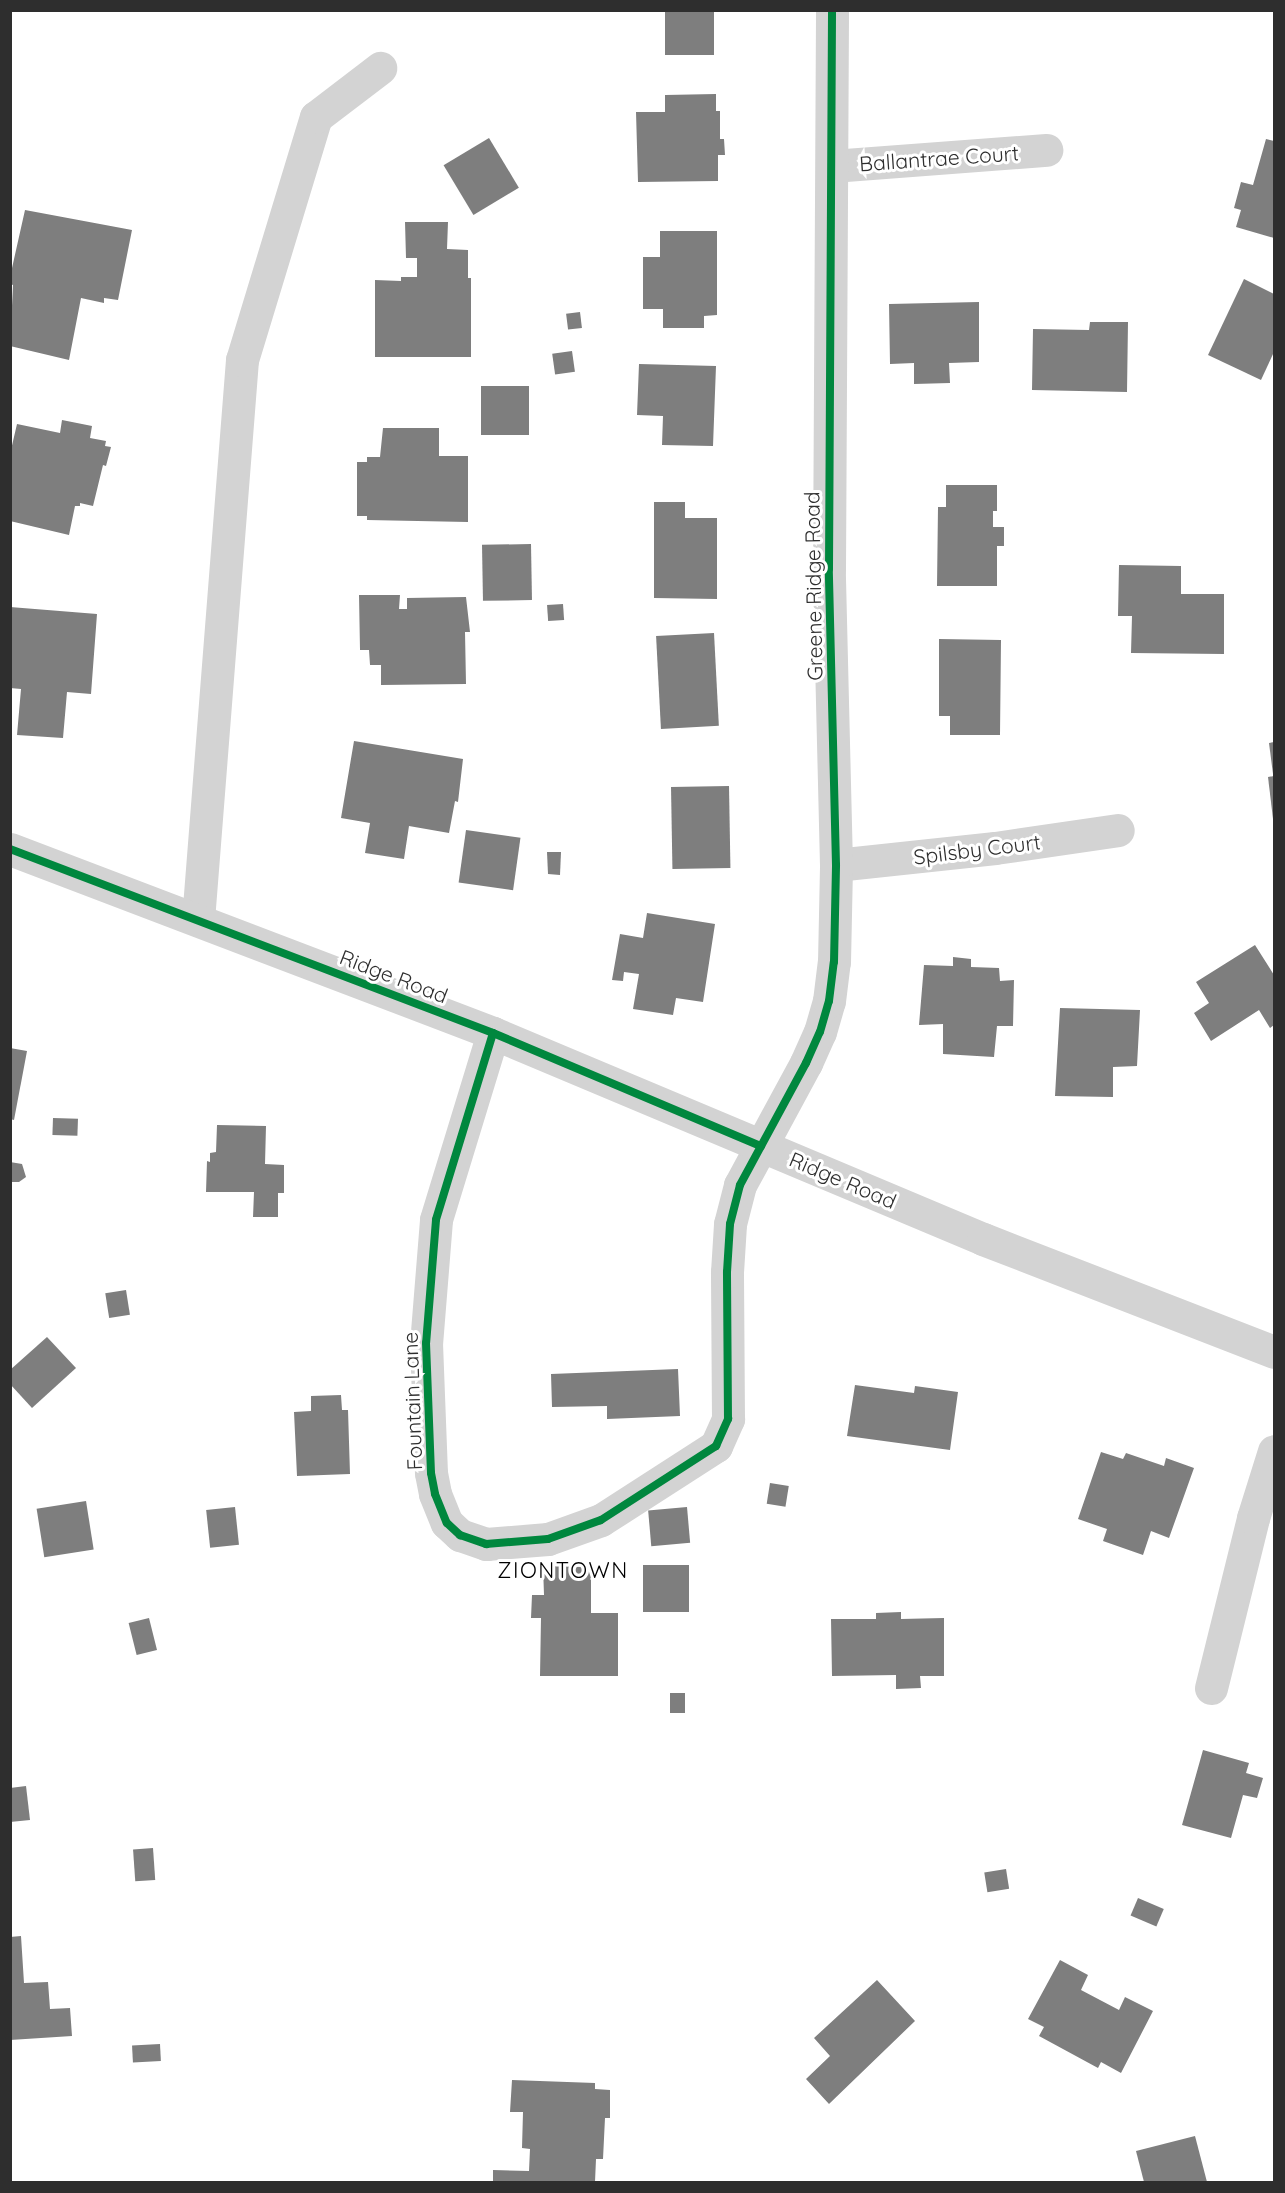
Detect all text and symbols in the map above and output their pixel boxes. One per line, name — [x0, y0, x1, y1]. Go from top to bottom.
street label: Ballantrae Court — [858, 140, 1020, 176]
street label: Greene Ridge Road — [799, 491, 827, 681]
street label: Spilsby Court — [912, 829, 1042, 869]
street label: Ridge Road — [336, 944, 452, 1008]
street label: Ridge Road — [786, 1146, 900, 1214]
street label: Fountain Lane — [397, 1331, 427, 1471]
district label: ZIONTOWN — [497, 1558, 629, 1584]

